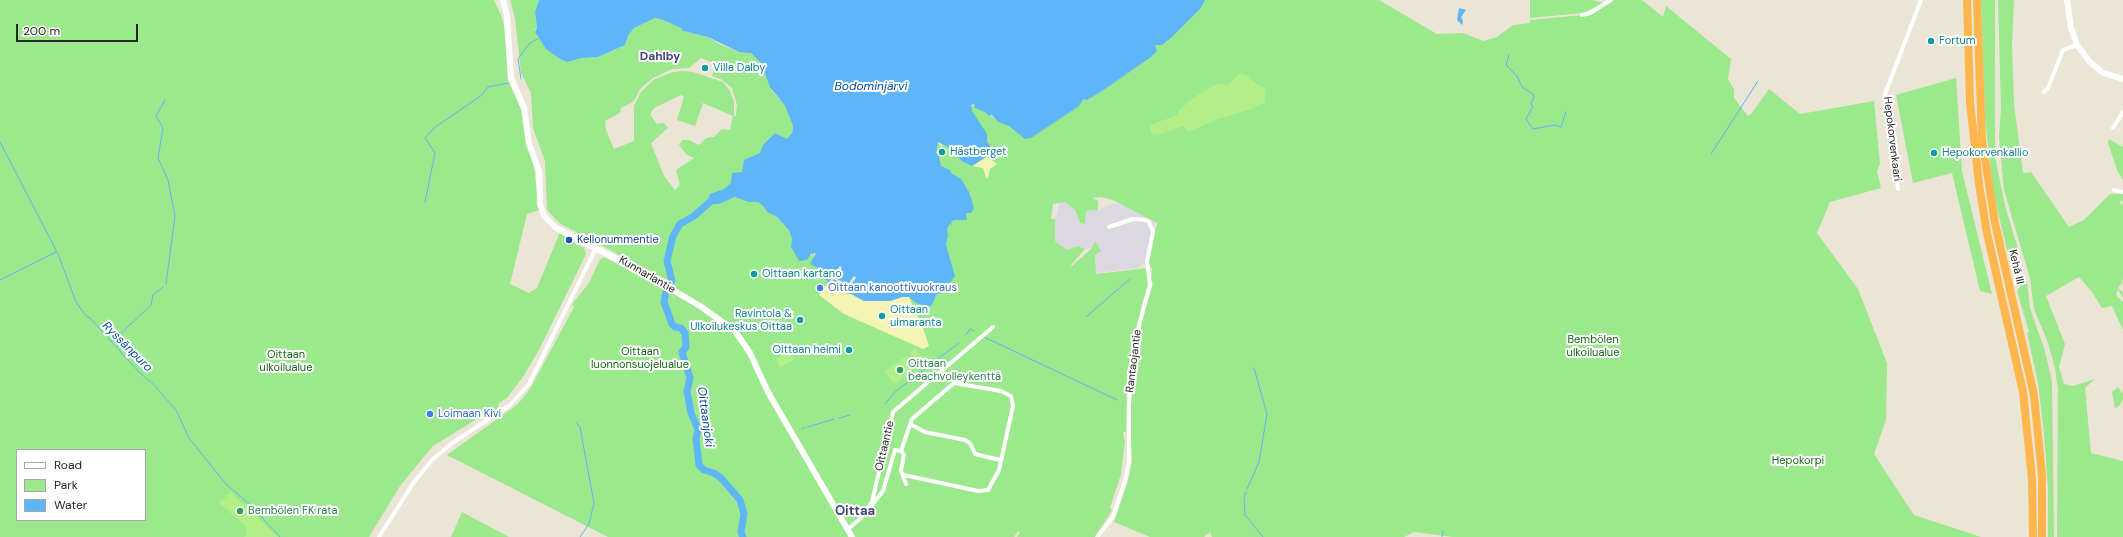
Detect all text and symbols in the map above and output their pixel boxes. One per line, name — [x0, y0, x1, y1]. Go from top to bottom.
scale bar — [18, 16, 140, 42]
text: 200 m — [23, 23, 60, 39]
place label: Fortum — [1939, 34, 1976, 48]
marker: Fortum — [1926, 36, 1936, 46]
district label: Dahlby — [640, 50, 680, 64]
place label: Villa Dalby — [713, 61, 765, 75]
marker: Villa Dalby — [700, 63, 710, 73]
water label: Bodominjärvi — [835, 80, 907, 94]
street label: Hepokorvenkaari — [1880, 96, 1904, 182]
place label: Hästberget — [950, 145, 1006, 159]
place label: Hepokorvenkallio — [1942, 146, 2029, 160]
marker: Hästberget — [937, 147, 947, 157]
marker: Hepokorvenkallio — [1929, 148, 1939, 158]
place label: Kellonummentie — [577, 233, 659, 247]
marker: Kellonummentie — [564, 235, 574, 245]
street label: Kehä III — [2006, 248, 2026, 286]
street label: Kunnarlantie — [616, 253, 678, 297]
place label: Oittaan kartano — [762, 267, 842, 281]
marker: Oittaan kartano — [749, 269, 759, 279]
place label: Oittaan kanoottivuokraus — [828, 281, 957, 295]
marker: Oittaan kanoottivuokraus — [815, 283, 825, 293]
place label: Oittaan uimaranta — [890, 303, 941, 329]
place label: Ravintola & Ulkoilukeskus Oittaa — [690, 307, 792, 333]
marker: Oittaan uimaranta — [877, 311, 887, 321]
marker: Ravintola & Ulkoilukeskus Oittaa — [795, 315, 805, 325]
water label: Ryssänpuro — [99, 319, 155, 375]
street label: Rantaojantie — [1124, 329, 1144, 393]
park label: Bembölen ulkoilualue — [1567, 333, 1619, 359]
place label: Oittaan helmi — [773, 343, 841, 357]
park label: Oittaan luonnonsuojelualue — [591, 345, 689, 371]
marker: Oittaan helmi — [844, 345, 854, 355]
park label: Oittaan ulkoilualue — [260, 348, 312, 374]
place label: Oittaan beachvolleykenttä — [908, 357, 1001, 383]
marker: Oittaan beachvolleykenttä — [895, 365, 905, 375]
water label: Oittaanjoki — [694, 386, 716, 448]
place label: Loimaan Kivi — [438, 407, 501, 421]
marker: Loimaan Kivi — [425, 409, 435, 419]
street label: Oittaantie — [873, 420, 897, 472]
legend — [16, 449, 146, 521]
park label: Hepokorpi — [1772, 454, 1824, 468]
text: Road — [54, 457, 82, 473]
text: Park — [54, 477, 78, 493]
text: Water — [54, 497, 87, 513]
place label: Bembölen FK rata — [248, 504, 337, 518]
district label: Oittaa — [835, 504, 875, 520]
marker: Bembölen FK rata — [235, 506, 245, 516]

